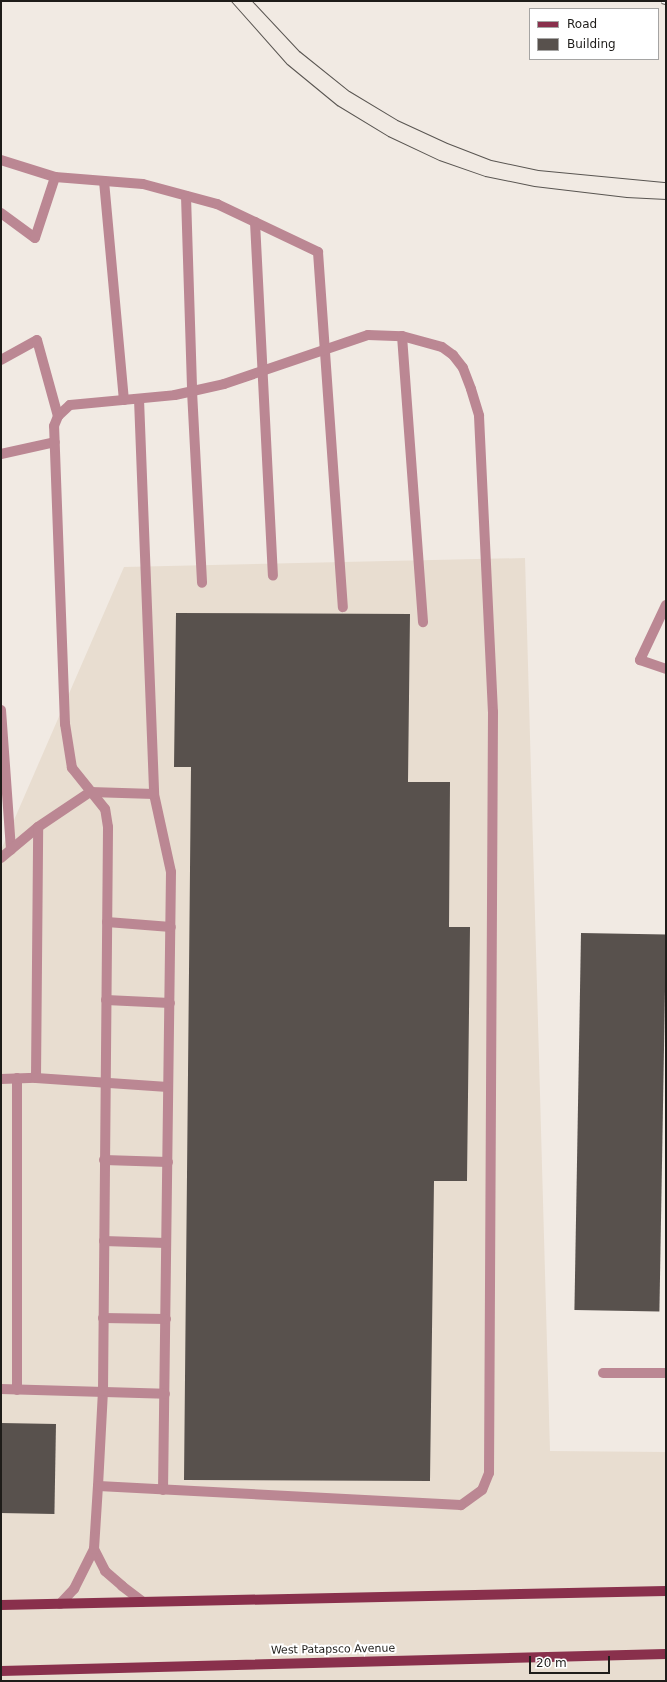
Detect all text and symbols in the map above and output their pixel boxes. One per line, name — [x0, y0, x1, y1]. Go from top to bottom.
legend — [529, 8, 659, 60]
text: Road — [567, 17, 597, 31]
text: Building — [567, 37, 616, 51]
street label: West Patapsco Avenue — [271, 1642, 395, 1658]
scale bar — [531, 1648, 612, 1674]
text: 20 m — [536, 1656, 567, 1670]

